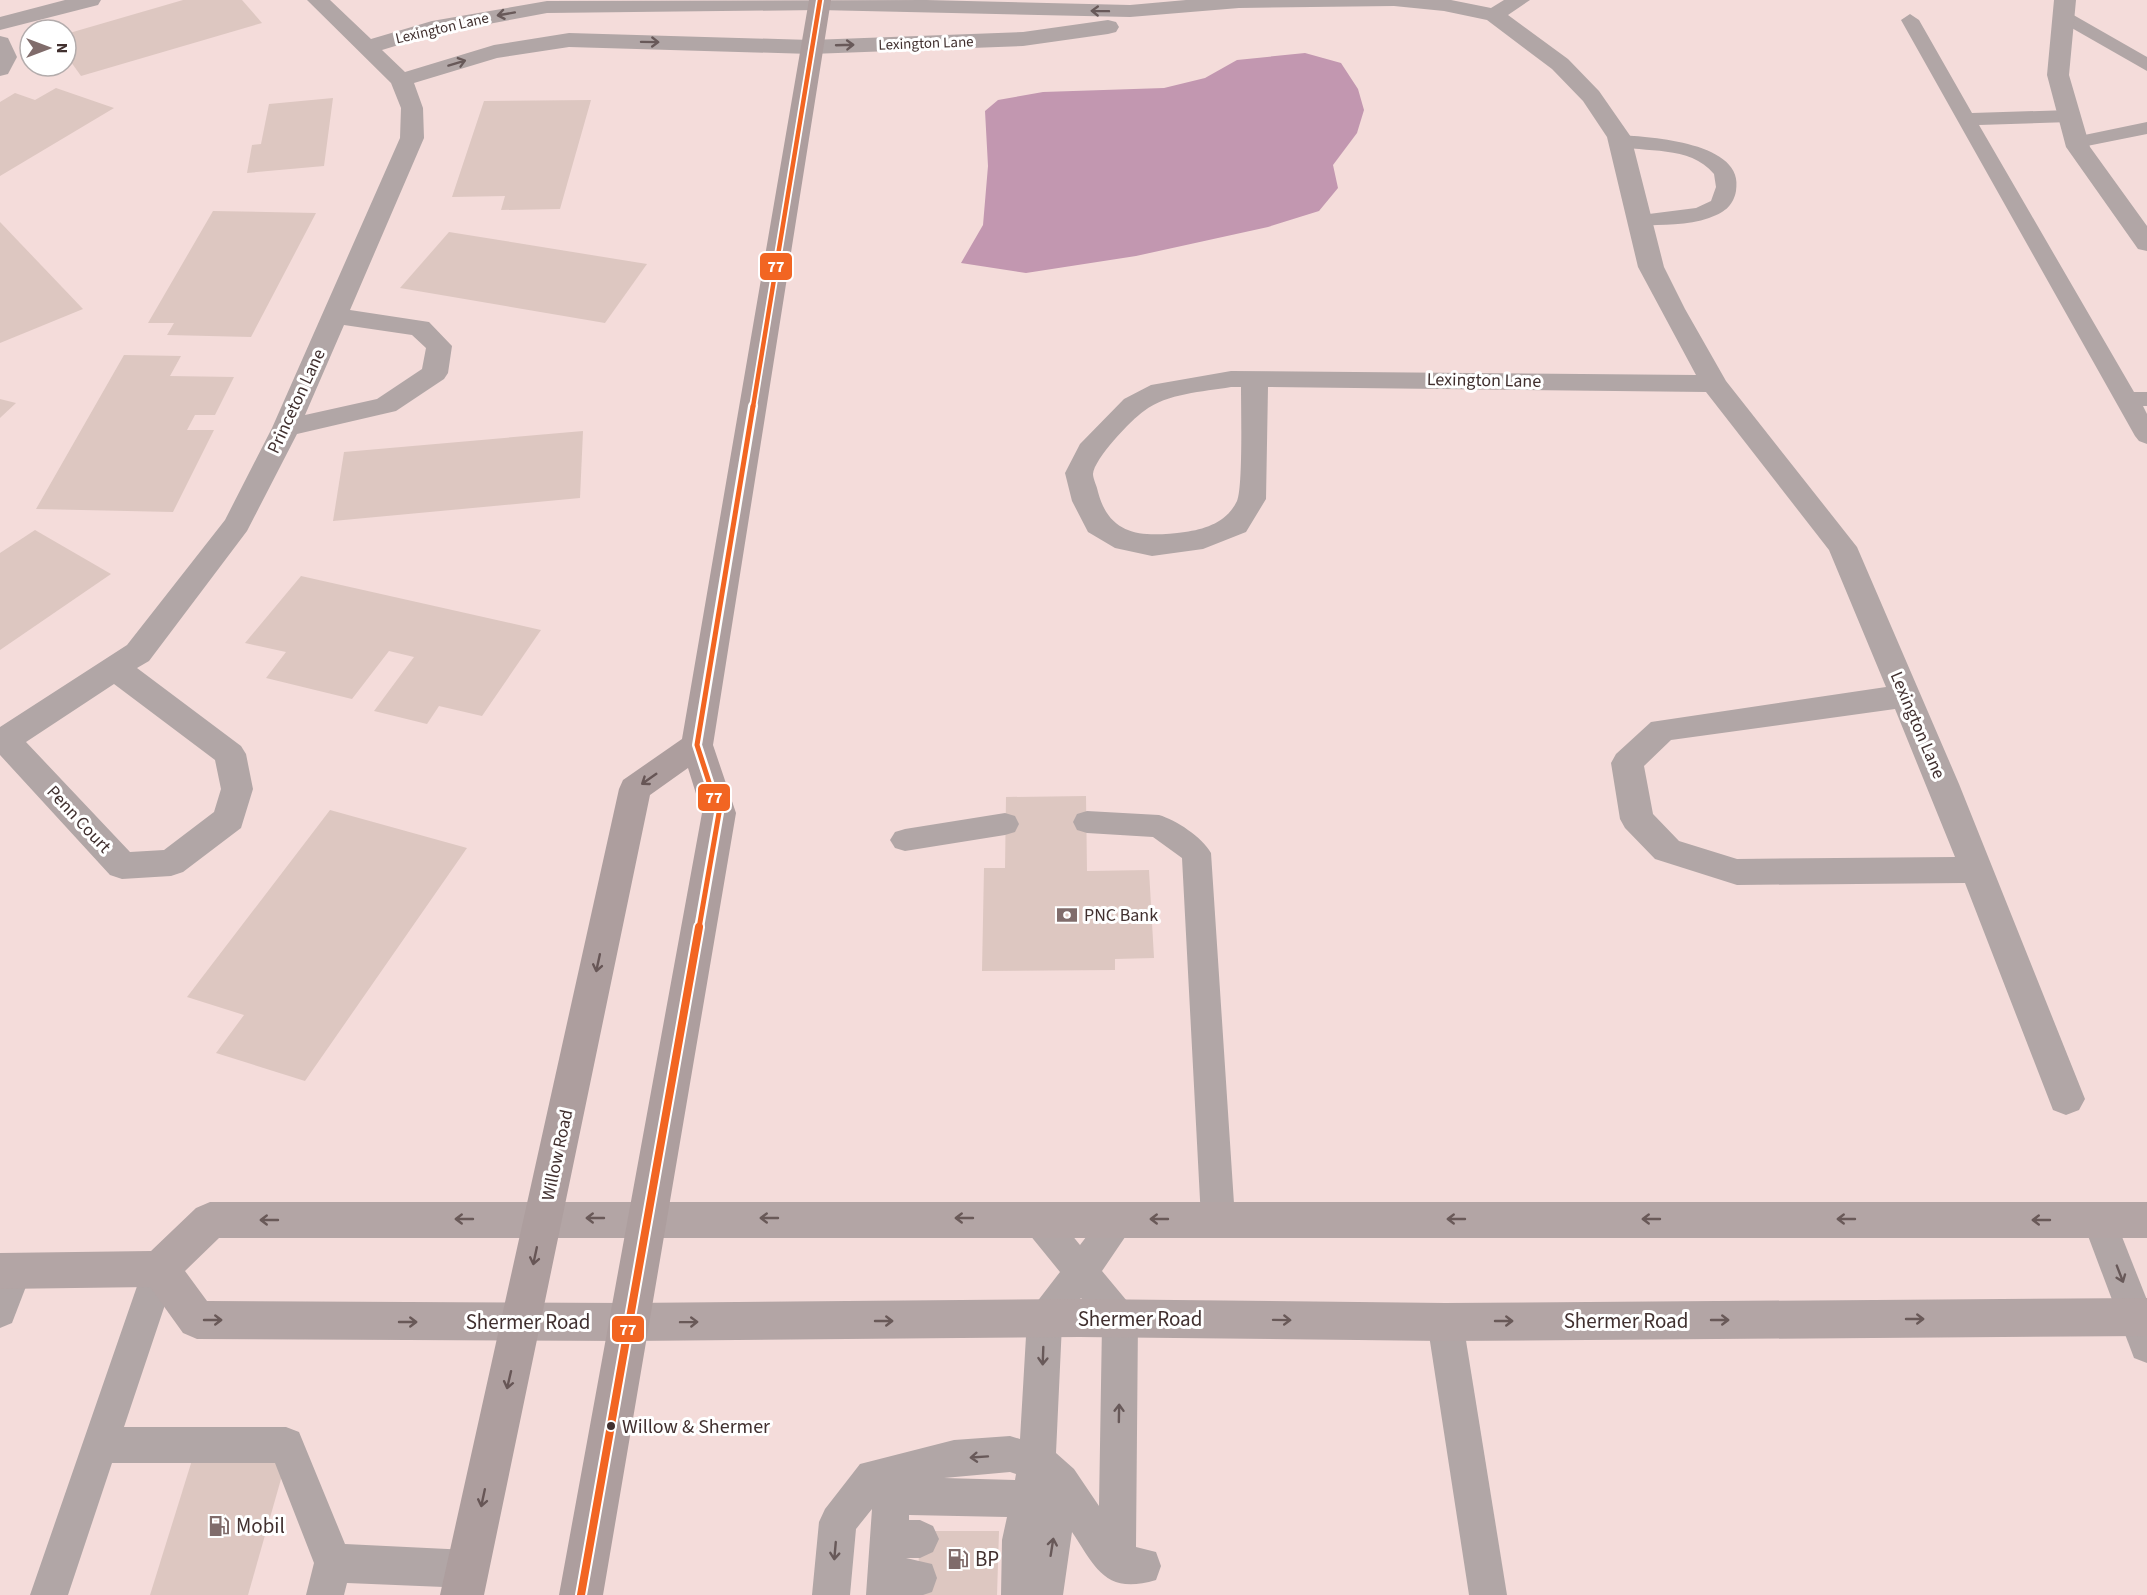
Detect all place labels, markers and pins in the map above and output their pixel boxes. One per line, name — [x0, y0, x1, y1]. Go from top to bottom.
bank icon: PNC Bank — [1055, 903, 1079, 927]
place label: PNC Bank — [1084, 903, 1158, 928]
place label: Willow & Shermer — [622, 1413, 770, 1441]
marker: Willow & Shermer — [605, 1420, 617, 1432]
place label: Mobil — [236, 1511, 285, 1541]
fuel station icon: Mobil — [207, 1514, 231, 1538]
place label: BP — [975, 1544, 999, 1574]
fuel station icon: BP — [946, 1547, 970, 1571]

